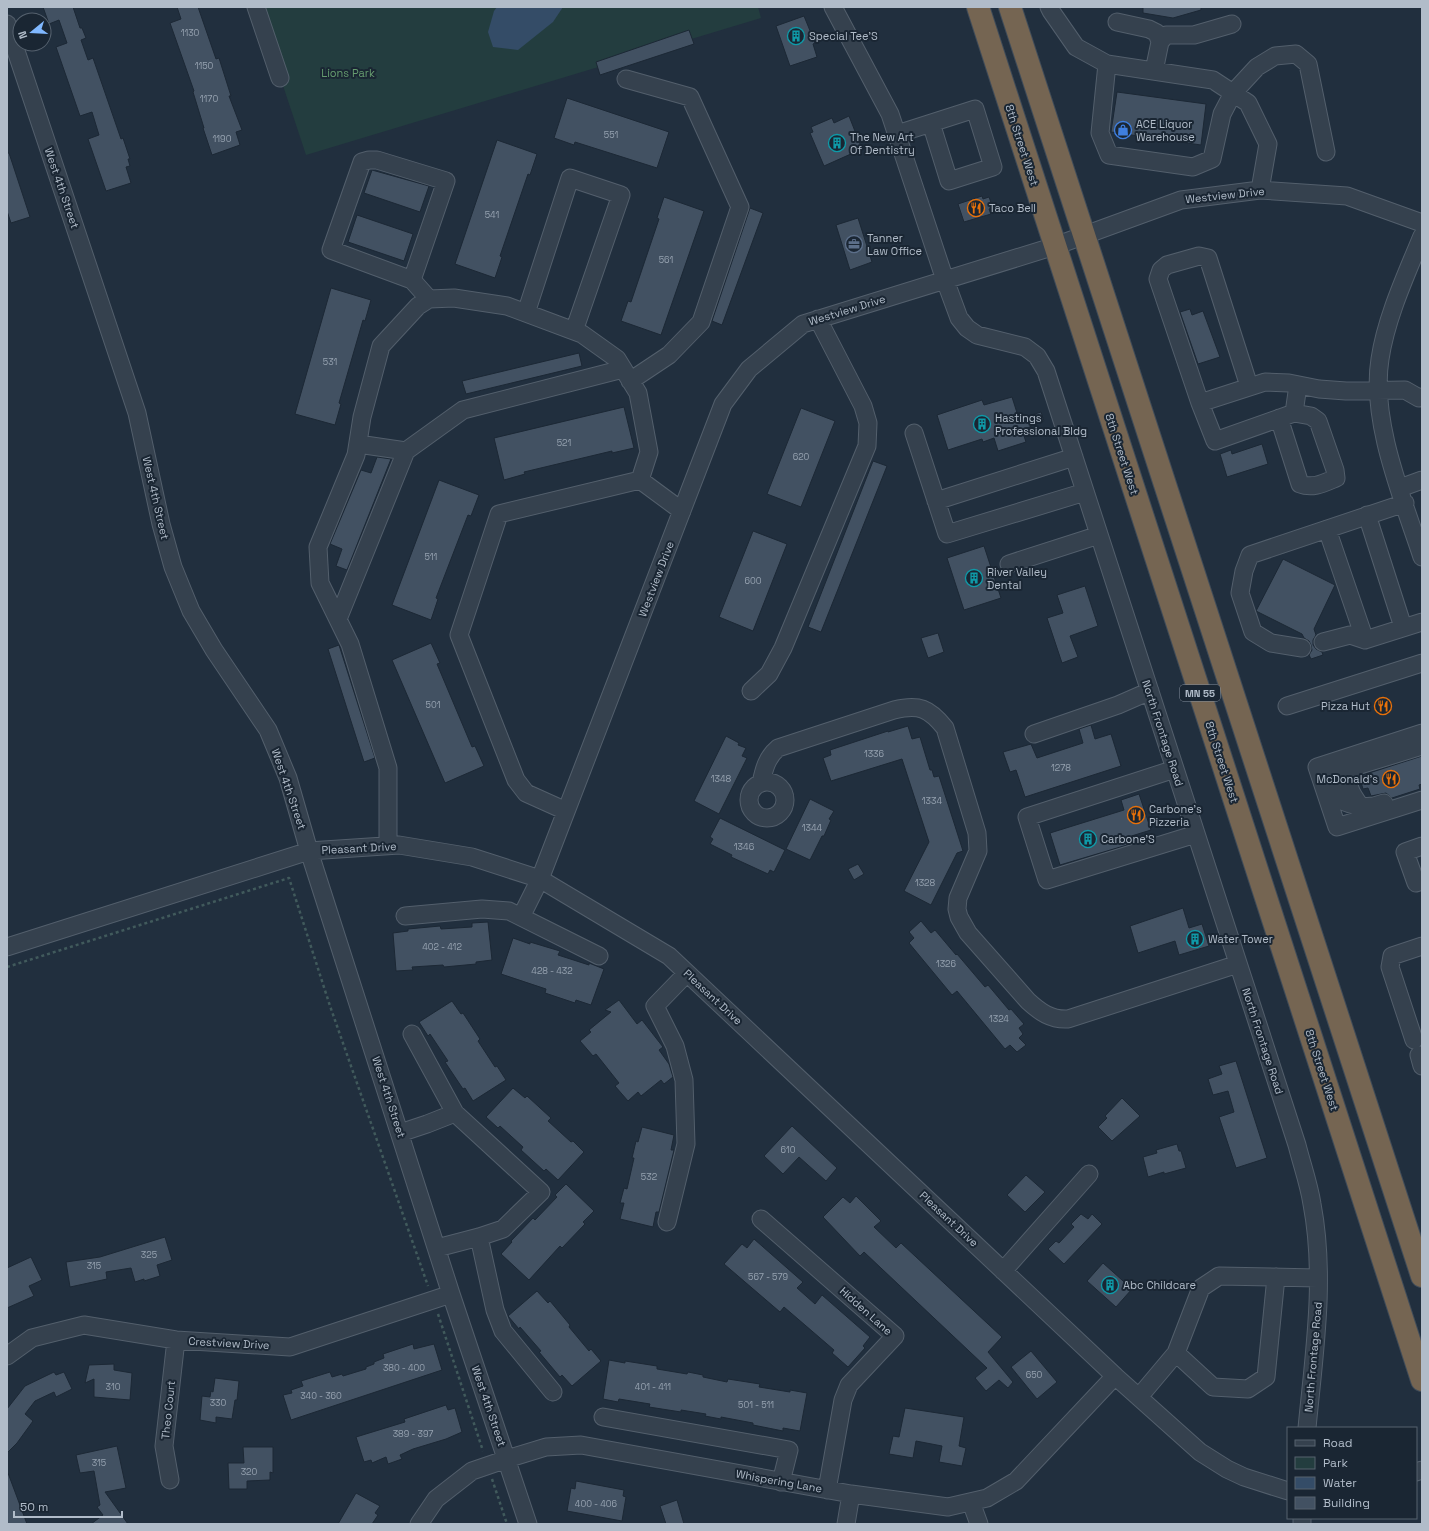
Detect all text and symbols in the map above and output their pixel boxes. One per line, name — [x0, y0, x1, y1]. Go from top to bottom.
north arrow — [12, 12, 52, 52]
building icon: Special Tee'S — [786, 26, 806, 46]
house number: 1130 — [181, 27, 200, 39]
text: N — [15, 29, 30, 41]
place label: Special Tee'S — [809, 29, 878, 43]
house number: 1150 — [195, 60, 214, 72]
park label: Lions Park — [321, 66, 375, 80]
house number: 1170 — [200, 93, 218, 105]
street label: 8th Street West — [1002, 103, 1042, 187]
place label: ACE Liquor Warehouse — [1136, 117, 1195, 144]
shop icon: ACE Liquor Warehouse — [1113, 120, 1133, 140]
house number: 551 — [604, 129, 618, 141]
place label: The New Art Of Dentistry — [850, 130, 915, 157]
house number: 1190 — [213, 133, 232, 145]
building icon: The New Art Of Dentistry — [827, 133, 847, 153]
street label: West 4th Street — [42, 146, 82, 230]
street label: Westview Drive — [1185, 184, 1265, 206]
restaurant icon: Taco Bell — [966, 198, 986, 218]
place label: Taco Bell — [989, 201, 1036, 215]
house number: 541 — [485, 209, 500, 221]
place label: Tanner Law Office — [867, 231, 922, 258]
office icon: Tanner Law Office — [844, 234, 864, 254]
house number: 561 — [659, 254, 674, 266]
street label: Westview Drive — [807, 292, 887, 328]
house number: 531 — [323, 356, 337, 368]
place label: Hastings Professional Bldg — [995, 411, 1087, 438]
street label: 8th Street West — [1102, 412, 1142, 496]
building icon: Hastings Professional Bldg — [972, 414, 992, 434]
house number: 521 — [557, 437, 571, 449]
house number: 620 — [793, 451, 810, 463]
street label: West 4th Street — [140, 455, 172, 541]
street label: Westview Drive — [635, 539, 677, 619]
house number: 511 — [425, 551, 438, 563]
place label: River Valley Dental — [987, 565, 1047, 592]
building icon: River Valley Dental — [964, 568, 984, 588]
house number: 600 — [744, 575, 762, 587]
street label: North Frontage Road — [1139, 678, 1187, 788]
road number: MN 55 — [1180, 685, 1220, 701]
restaurant icon: Pizza Hut — [1373, 696, 1393, 716]
house number: 501 — [426, 699, 441, 711]
place label: Pizza Hut — [1321, 699, 1370, 713]
street label: 8th Street West — [1202, 720, 1242, 804]
street label: West 4th Street — [269, 747, 309, 831]
house number: 1336 — [864, 748, 885, 760]
house number: 1278 — [1051, 762, 1071, 774]
restaurant icon: McDonald's — [1381, 769, 1401, 789]
place label: McDonald's — [1316, 772, 1378, 786]
house number: 1348 — [711, 773, 732, 785]
house number: 1334 — [922, 795, 943, 807]
place label: Carbone's Pizzeria — [1149, 802, 1202, 829]
restaurant icon: Carbone's Pizzeria — [1126, 805, 1146, 825]
house number: 1344 — [802, 822, 823, 834]
building icon: Carbone'S — [1078, 829, 1098, 849]
place label: Carbone'S — [1101, 832, 1155, 846]
street label: Pleasant Drive — [321, 839, 397, 857]
house number: 1346 — [734, 841, 755, 853]
house number: 1328 — [915, 877, 936, 889]
building icon: Water Tower — [1185, 929, 1205, 949]
place label: Water Tower — [1208, 932, 1273, 946]
house number: 402 - 412 — [422, 941, 462, 953]
house number: 1326 — [936, 958, 957, 970]
house number: 428 - 432 — [531, 965, 573, 977]
street label: Pleasant Drive — [681, 966, 745, 1028]
street label: North Frontage Road — [1239, 986, 1287, 1096]
house number: 1324 — [989, 1013, 1009, 1025]
street label: 8th Street West — [1302, 1028, 1342, 1112]
street label: West 4th Street — [369, 1055, 409, 1139]
house number: 610 — [780, 1144, 796, 1156]
house number: 532 — [641, 1171, 657, 1183]
street label: Pleasant Drive — [917, 1188, 981, 1250]
house number: 325 — [141, 1249, 157, 1261]
house number: 315 — [87, 1260, 101, 1272]
house number: 567 - 579 — [748, 1271, 788, 1283]
building icon: Abc Childcare — [1100, 1275, 1120, 1295]
place label: Abc Childcare — [1123, 1278, 1196, 1292]
street label: Hidden Lane — [837, 1284, 895, 1338]
street label: North Frontage Road — [1301, 1301, 1325, 1413]
street label: Crestview Drive — [188, 1334, 270, 1352]
house number: 380 - 400 — [383, 1362, 425, 1374]
street label: West 4th Street — [469, 1364, 509, 1448]
house number: 650 — [1026, 1369, 1043, 1381]
street label: Theo Court — [158, 1380, 178, 1440]
house number: 310 — [106, 1381, 121, 1393]
house number: 401 - 411 — [635, 1381, 671, 1393]
house number: 340 - 360 — [300, 1390, 342, 1402]
house number: 330 — [210, 1397, 227, 1409]
house number: 501 - 511 — [738, 1399, 774, 1411]
legend — [1287, 1427, 1417, 1519]
house number: 389 - 397 — [393, 1428, 433, 1440]
text: Road — [1323, 1435, 1352, 1451]
text: Park — [1323, 1455, 1348, 1471]
house number: 315 — [92, 1457, 106, 1469]
house number: 320 — [241, 1466, 258, 1478]
street label: Whispering Lane — [735, 1467, 823, 1495]
text: Water — [1323, 1475, 1357, 1491]
scale bar — [14, 1493, 122, 1519]
text: Building — [1323, 1495, 1370, 1511]
house number: 400 - 406 — [575, 1498, 618, 1510]
text: 50 m — [20, 1499, 48, 1515]

